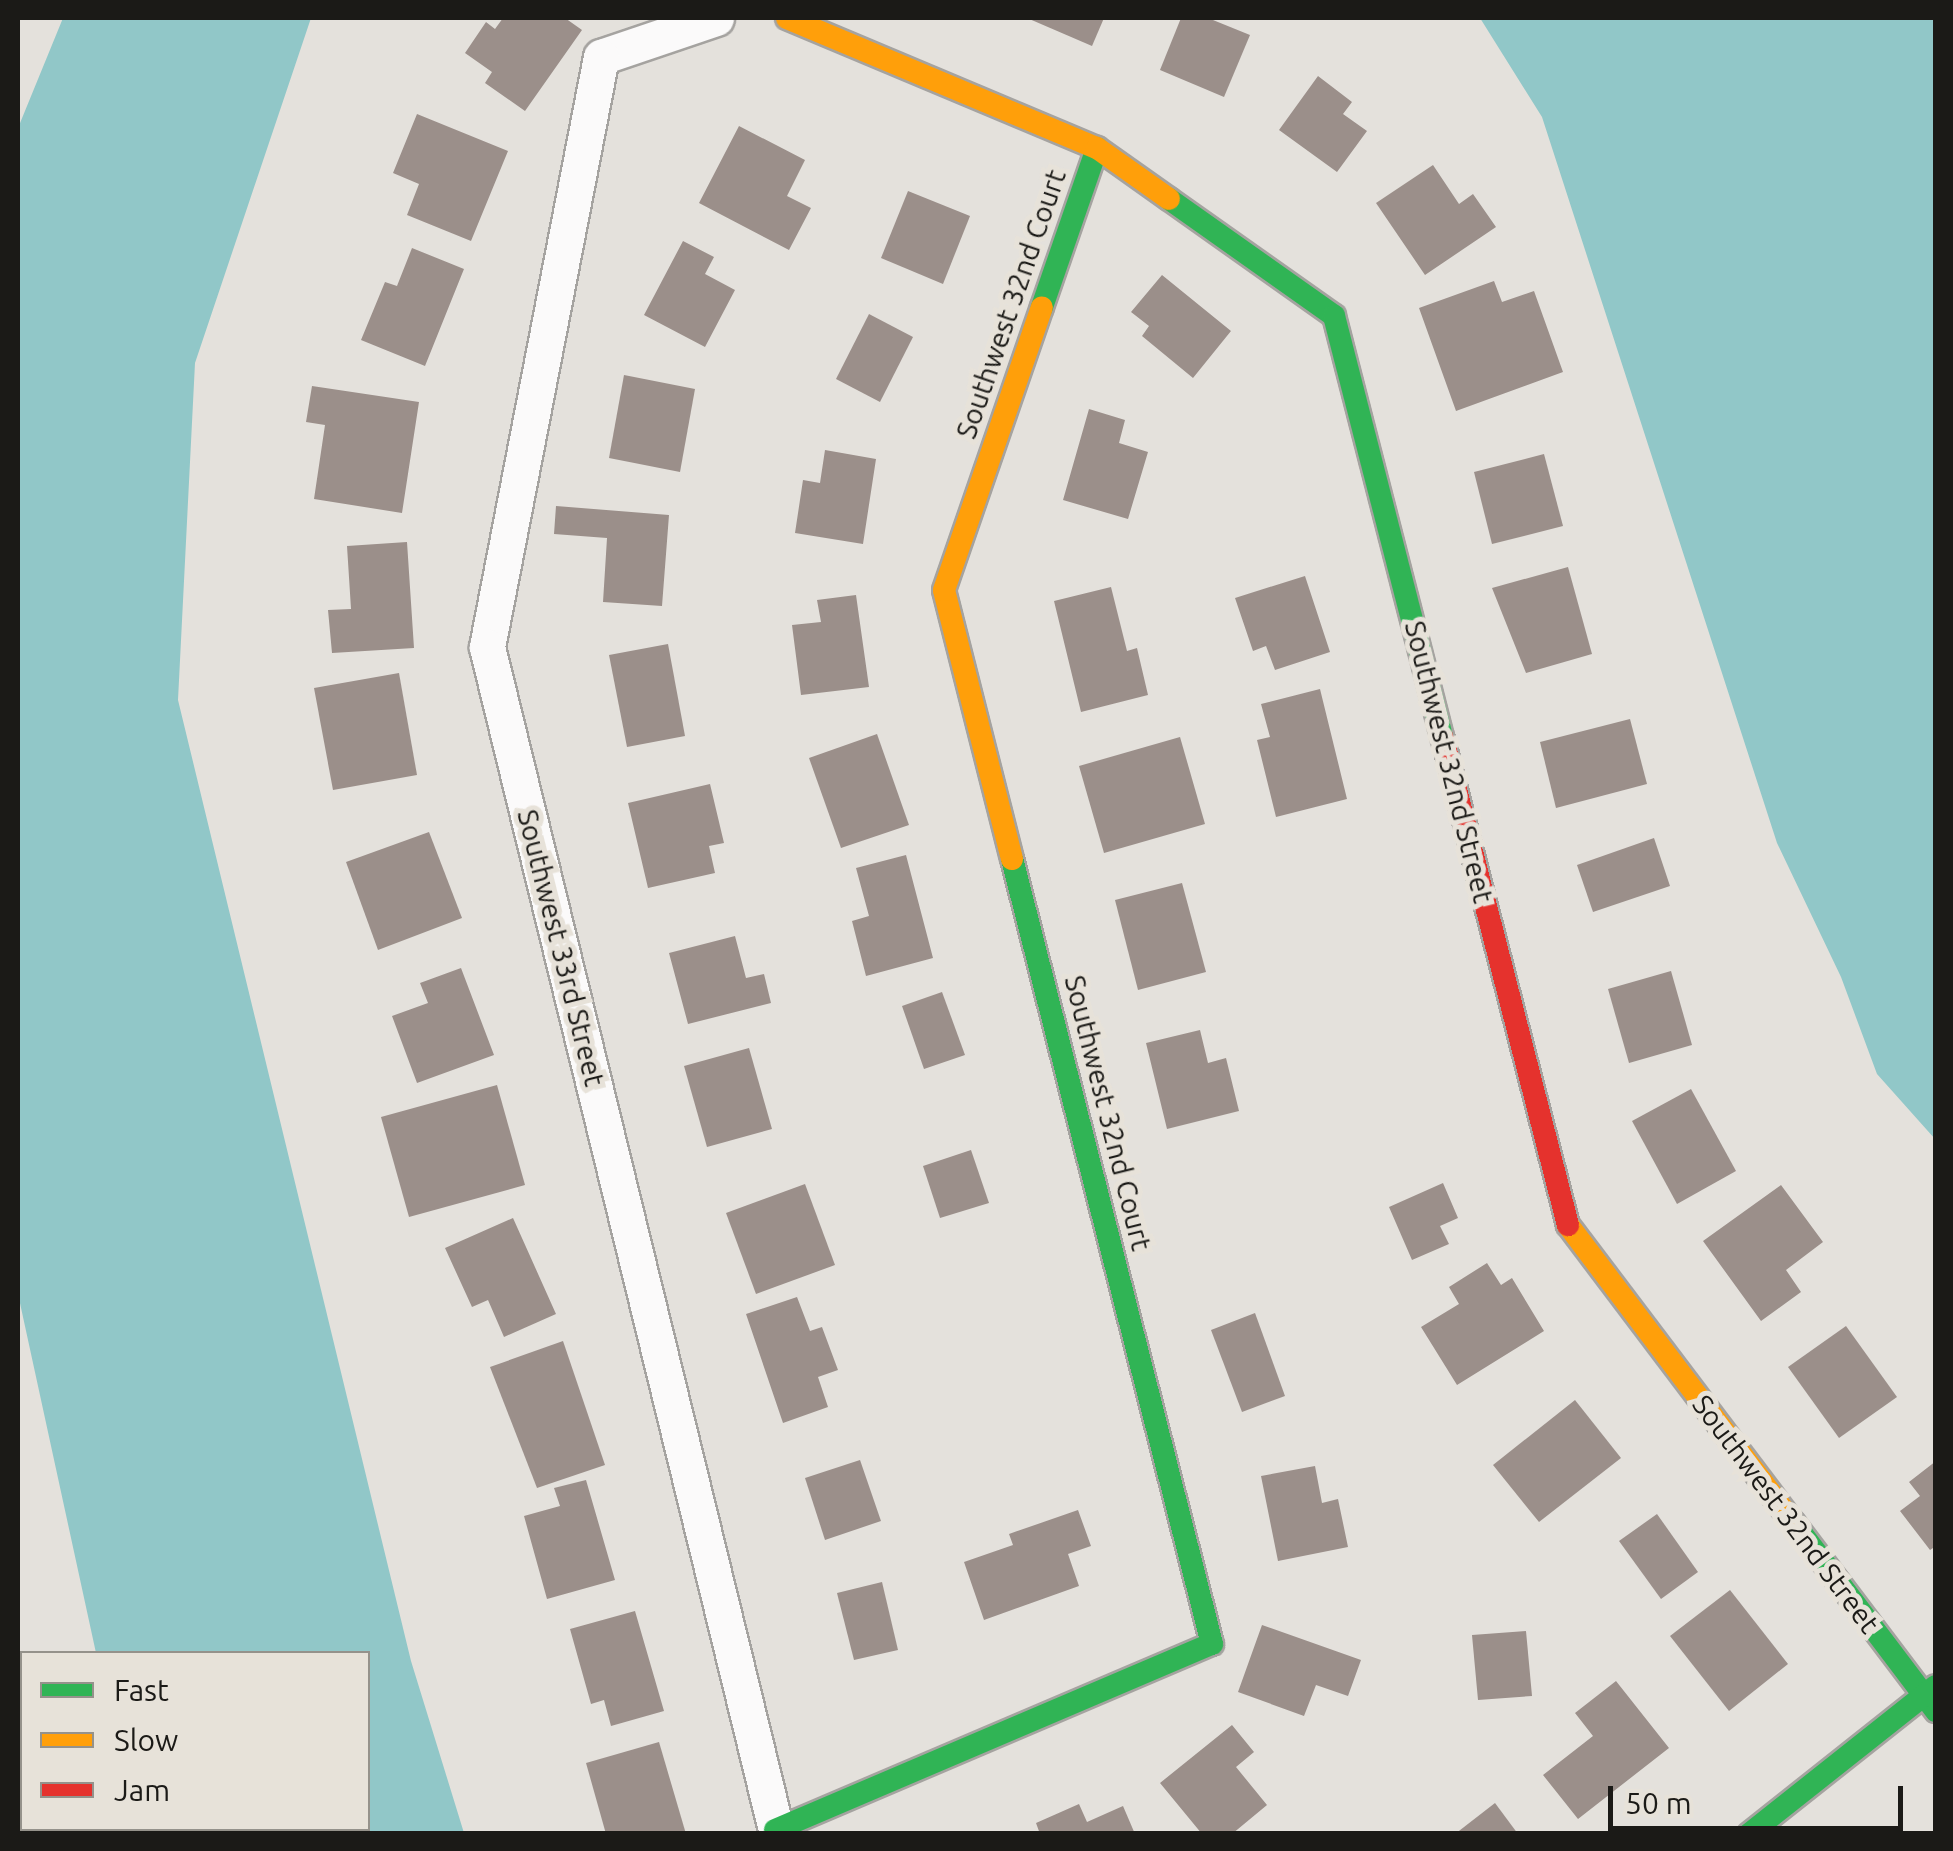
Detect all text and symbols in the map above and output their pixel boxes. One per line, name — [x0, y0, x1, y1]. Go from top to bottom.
street label: Southwest 32nd Court — [949, 165, 1073, 443]
street label: Southwest 32nd Street — [1398, 618, 1500, 906]
street label: Southwest 33rd Street — [510, 806, 612, 1090]
street label: Southwest 32nd Court — [1058, 972, 1158, 1254]
street label: Southwest 32nd Street — [1686, 1388, 1886, 1640]
legend — [20, 1651, 370, 1831]
text: Fast — [114, 1673, 169, 1707]
text: Slow — [114, 1723, 178, 1757]
scale bar — [1613, 1766, 1908, 1828]
text: Jam — [114, 1773, 170, 1807]
text: 50 m — [1625, 1786, 1692, 1820]

